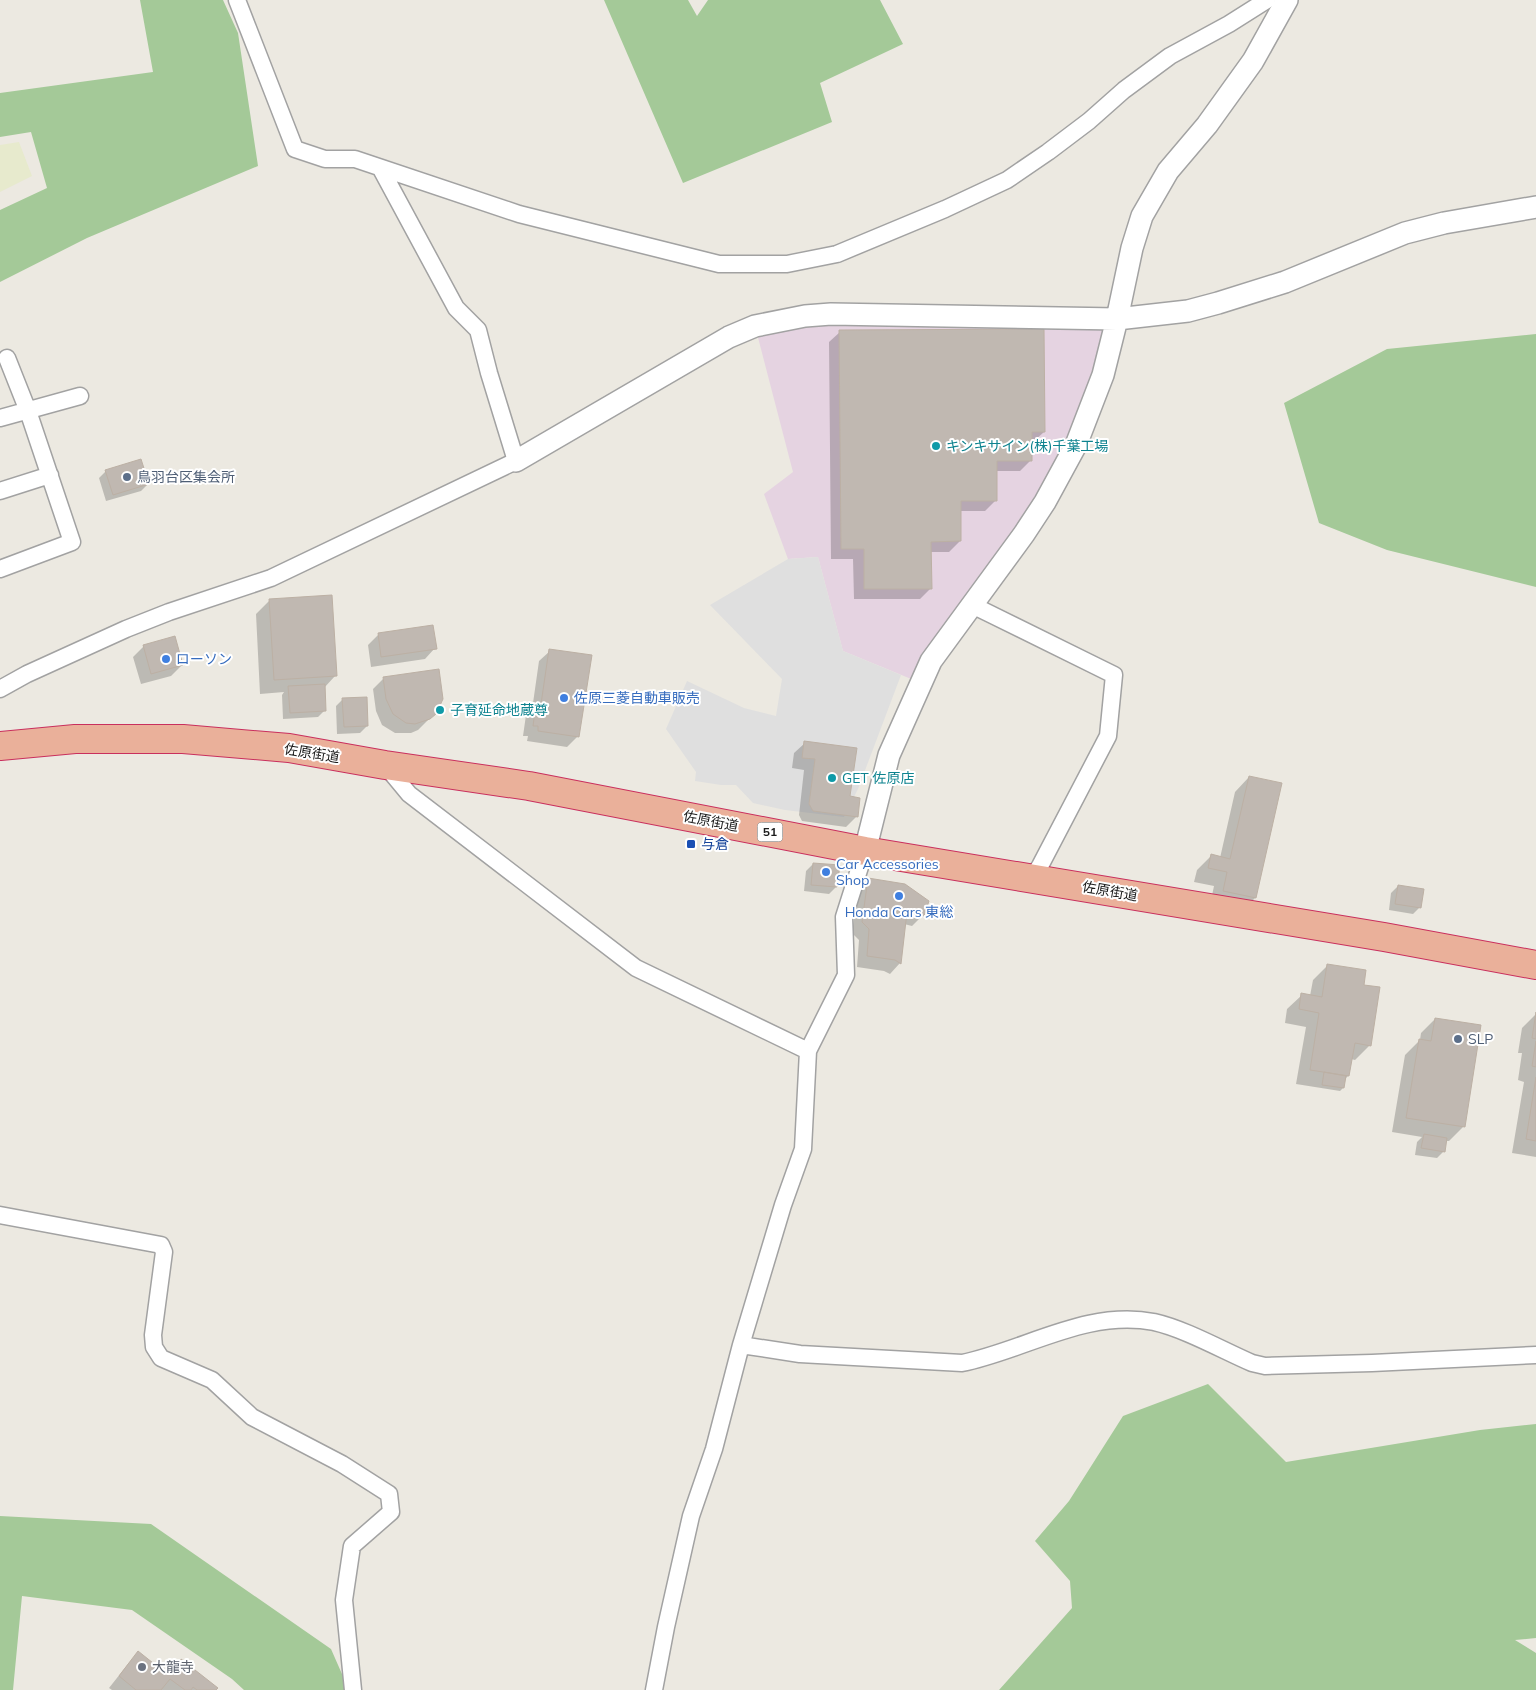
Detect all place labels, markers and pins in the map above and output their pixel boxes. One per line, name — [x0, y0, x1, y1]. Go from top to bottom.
place label: キンキサイン(株)千葉工場 — [946, 437, 1108, 455]
marker: キンキサイン(株)千葉工場 — [930, 440, 942, 452]
place label: 鳥羽台区集会所 — [137, 468, 235, 486]
marker: 鳥羽台区集会所 — [121, 471, 133, 483]
place label: ローソン — [176, 650, 232, 668]
marker: ローソン — [160, 653, 172, 665]
place label: 佐原三菱自動車販売 — [574, 689, 700, 707]
marker: 佐原三菱自動車販売 — [558, 692, 570, 704]
place label: 子育延命地蔵尊 — [450, 701, 548, 719]
marker: 子育延命地蔵尊 — [434, 704, 446, 716]
place label: GET 佐原店 — [842, 769, 914, 787]
marker: GET 佐原店 — [826, 772, 838, 784]
place label: 与倉 — [701, 835, 729, 853]
marker: 与倉 — [685, 838, 697, 850]
place label: Car Accessories Shop — [836, 855, 939, 889]
marker: Car Accessories Shop — [820, 866, 832, 878]
marker: Honda Cars 東総 — [893, 890, 905, 902]
place label: Honda Cars 東総 — [845, 903, 953, 921]
place label: SLP — [1468, 1030, 1493, 1048]
marker: SLP — [1452, 1033, 1464, 1045]
place label: 大龍寺 — [152, 1658, 194, 1676]
marker: 大龍寺 — [136, 1661, 148, 1673]

